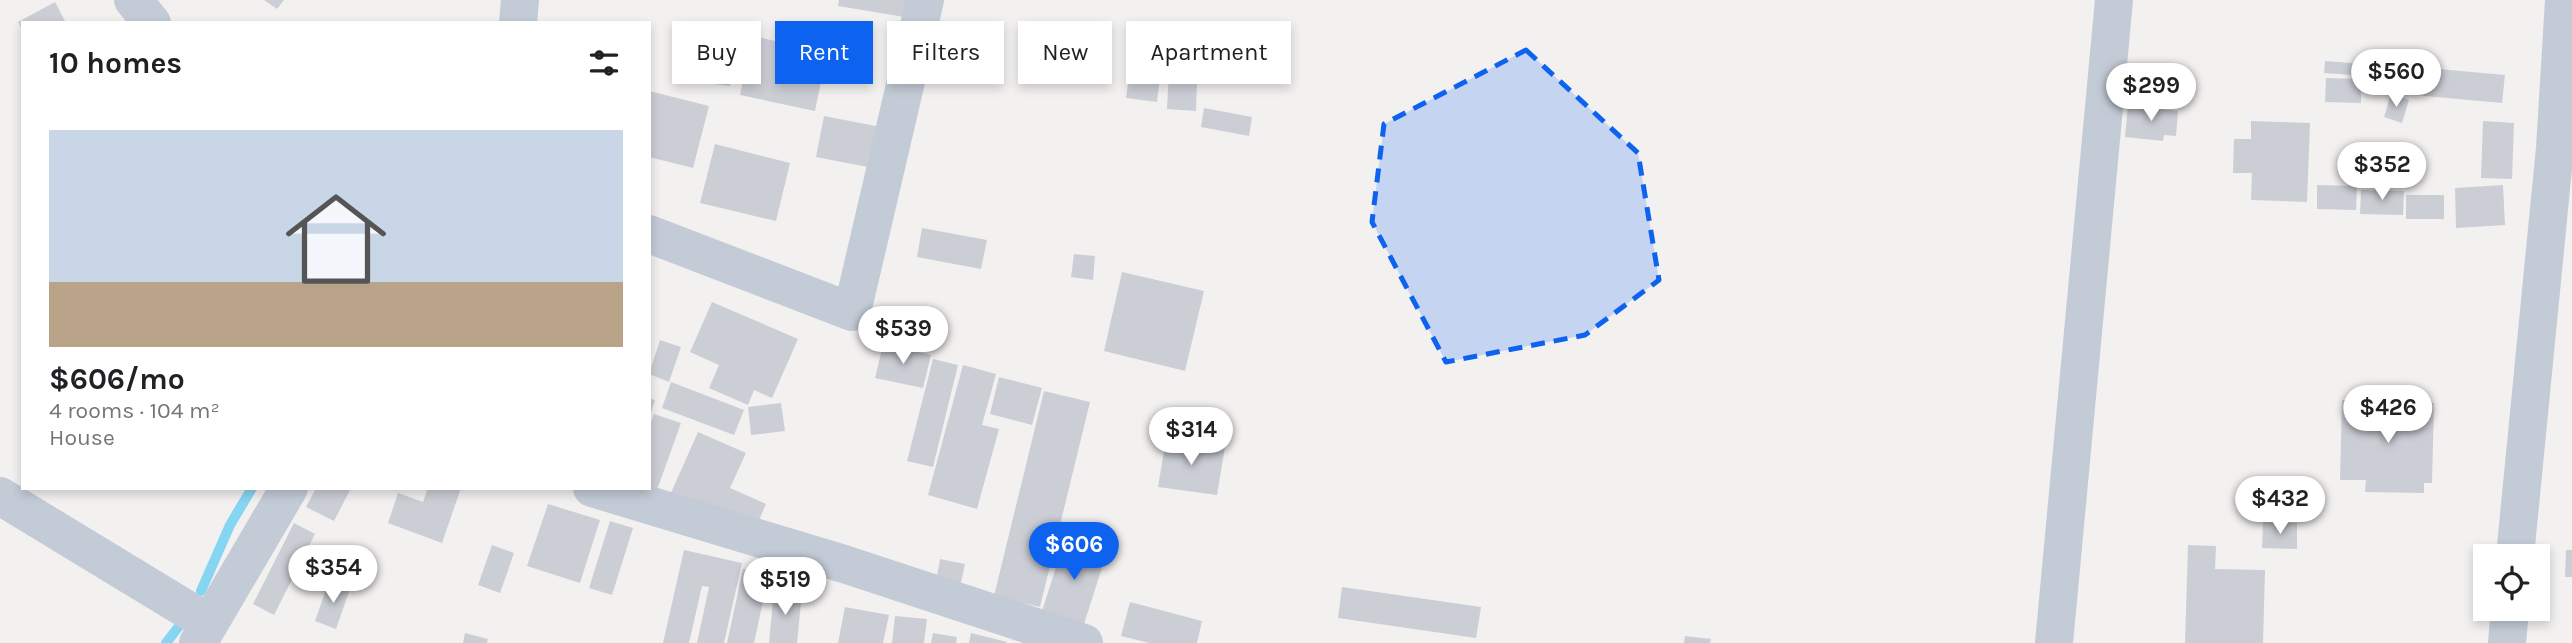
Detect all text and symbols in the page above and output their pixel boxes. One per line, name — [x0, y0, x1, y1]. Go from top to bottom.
chip: Buy — [672, 21, 761, 84]
chip: Rent — [775, 21, 873, 84]
chip: Filters — [887, 21, 1004, 84]
chip: New — [1018, 21, 1112, 84]
chip: Apartment — [1126, 21, 1291, 84]
icon: filters — [585, 44, 623, 82]
text: 10 homes — [49, 45, 182, 81]
pin: $560 — [2355, 50, 2437, 109]
text: $560 — [2367, 58, 2425, 85]
pin: $299 — [2110, 64, 2192, 123]
text: $299 — [2122, 72, 2180, 99]
pin: $352 — [2341, 142, 2423, 202]
text: $352 — [2353, 151, 2411, 178]
icon: home — [273, 176, 399, 302]
pin: $539 — [862, 306, 944, 366]
text: $539 — [874, 315, 932, 342]
text: $606/mo — [49, 361, 185, 397]
pin: $426 — [2347, 386, 2429, 445]
text: $426 — [2359, 394, 2417, 421]
text: 4 rooms · 104 m² — [49, 397, 220, 424]
pin: $314 — [1150, 407, 1232, 467]
text: $314 — [1165, 416, 1217, 443]
text: House — [49, 424, 115, 451]
pin: $432 — [2239, 476, 2321, 536]
text: $432 — [2251, 485, 2309, 512]
pin: $606 — [1033, 522, 1115, 582]
text: $606 — [1045, 531, 1103, 558]
map controls — [2473, 544, 2550, 621]
button: locate — [2473, 544, 2550, 621]
pin: $354 — [292, 546, 374, 605]
text: $354 — [304, 554, 362, 581]
pin: $519 — [744, 558, 826, 617]
text: $519 — [759, 566, 811, 593]

